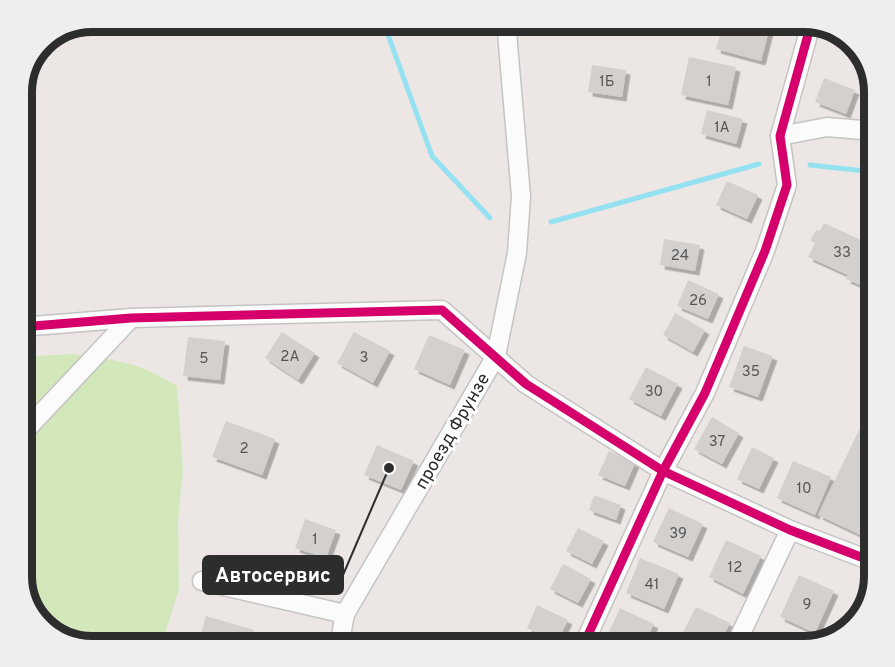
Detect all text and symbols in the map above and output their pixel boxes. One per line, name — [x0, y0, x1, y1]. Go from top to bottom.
house number: 1Б — [599, 73, 615, 92]
house number: 1 — [706, 73, 712, 92]
house number: 1А — [714, 119, 730, 138]
house number: 33 — [833, 244, 851, 263]
house number: 24 — [671, 247, 689, 266]
house number: 26 — [689, 292, 707, 311]
house number: 2А — [280, 348, 300, 367]
house number: 3 — [359, 349, 369, 368]
house number: 5 — [199, 350, 209, 369]
house number: 35 — [742, 363, 760, 382]
street label: проезд Фрунзе — [411, 369, 496, 494]
house number: 30 — [645, 383, 663, 402]
house number: 37 — [709, 433, 726, 452]
house number: 2 — [239, 440, 249, 459]
house number: 10 — [796, 480, 812, 499]
house number: 39 — [669, 525, 687, 544]
house number: 1 — [312, 531, 318, 550]
callout: Автосервис — [203, 556, 343, 594]
house number: 12 — [728, 559, 742, 578]
text: Автосервис — [215, 564, 331, 590]
house number: 41 — [645, 576, 659, 595]
house number: 9 — [803, 596, 811, 615]

